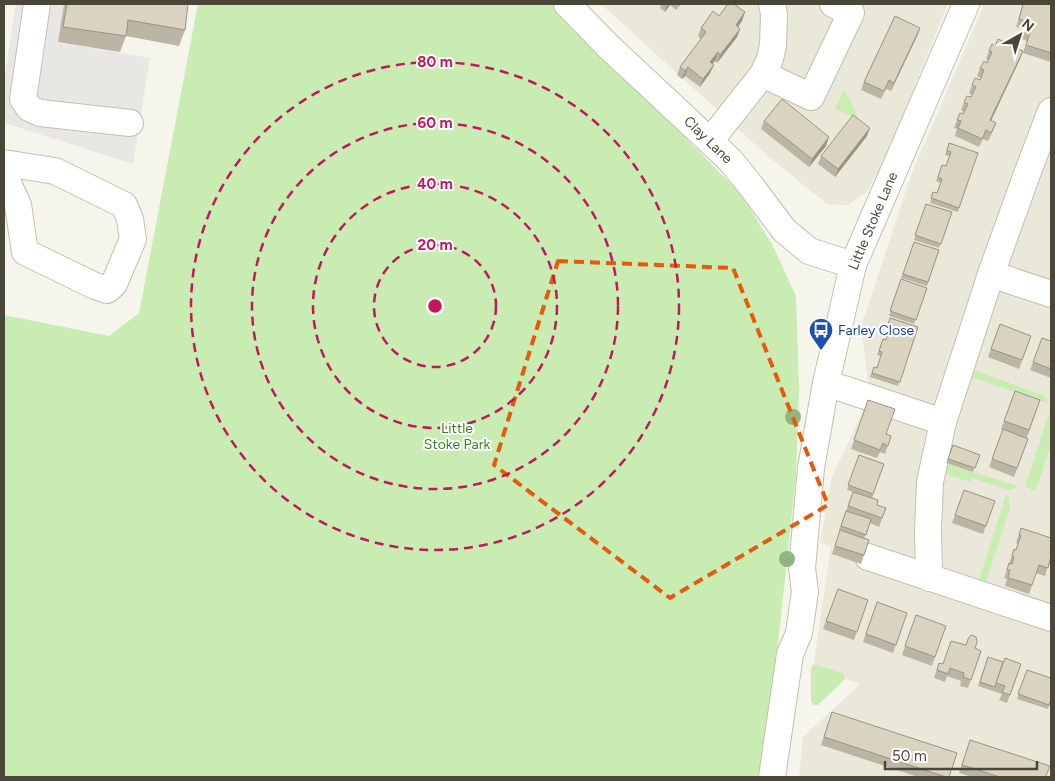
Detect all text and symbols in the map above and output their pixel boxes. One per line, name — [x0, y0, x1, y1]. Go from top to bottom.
north arrow — [995, 10, 1045, 60]
text: N — [1018, 15, 1037, 35]
text: 80 m — [417, 53, 453, 71]
street label: Clay Lane — [680, 113, 736, 168]
text: 60 m — [417, 114, 453, 132]
street label: Little Stoke Lane — [845, 169, 901, 273]
text: 40 m — [417, 175, 453, 193]
text: 20 m — [417, 236, 453, 254]
centre of rings — [426, 297, 444, 315]
bus stop icon: Farley Close — [808, 317, 834, 351]
place label: Farley Close — [838, 322, 915, 339]
park label: Little Stoke Park — [424, 420, 490, 453]
scale bar — [885, 738, 1038, 770]
text: 50 m — [892, 747, 927, 765]

